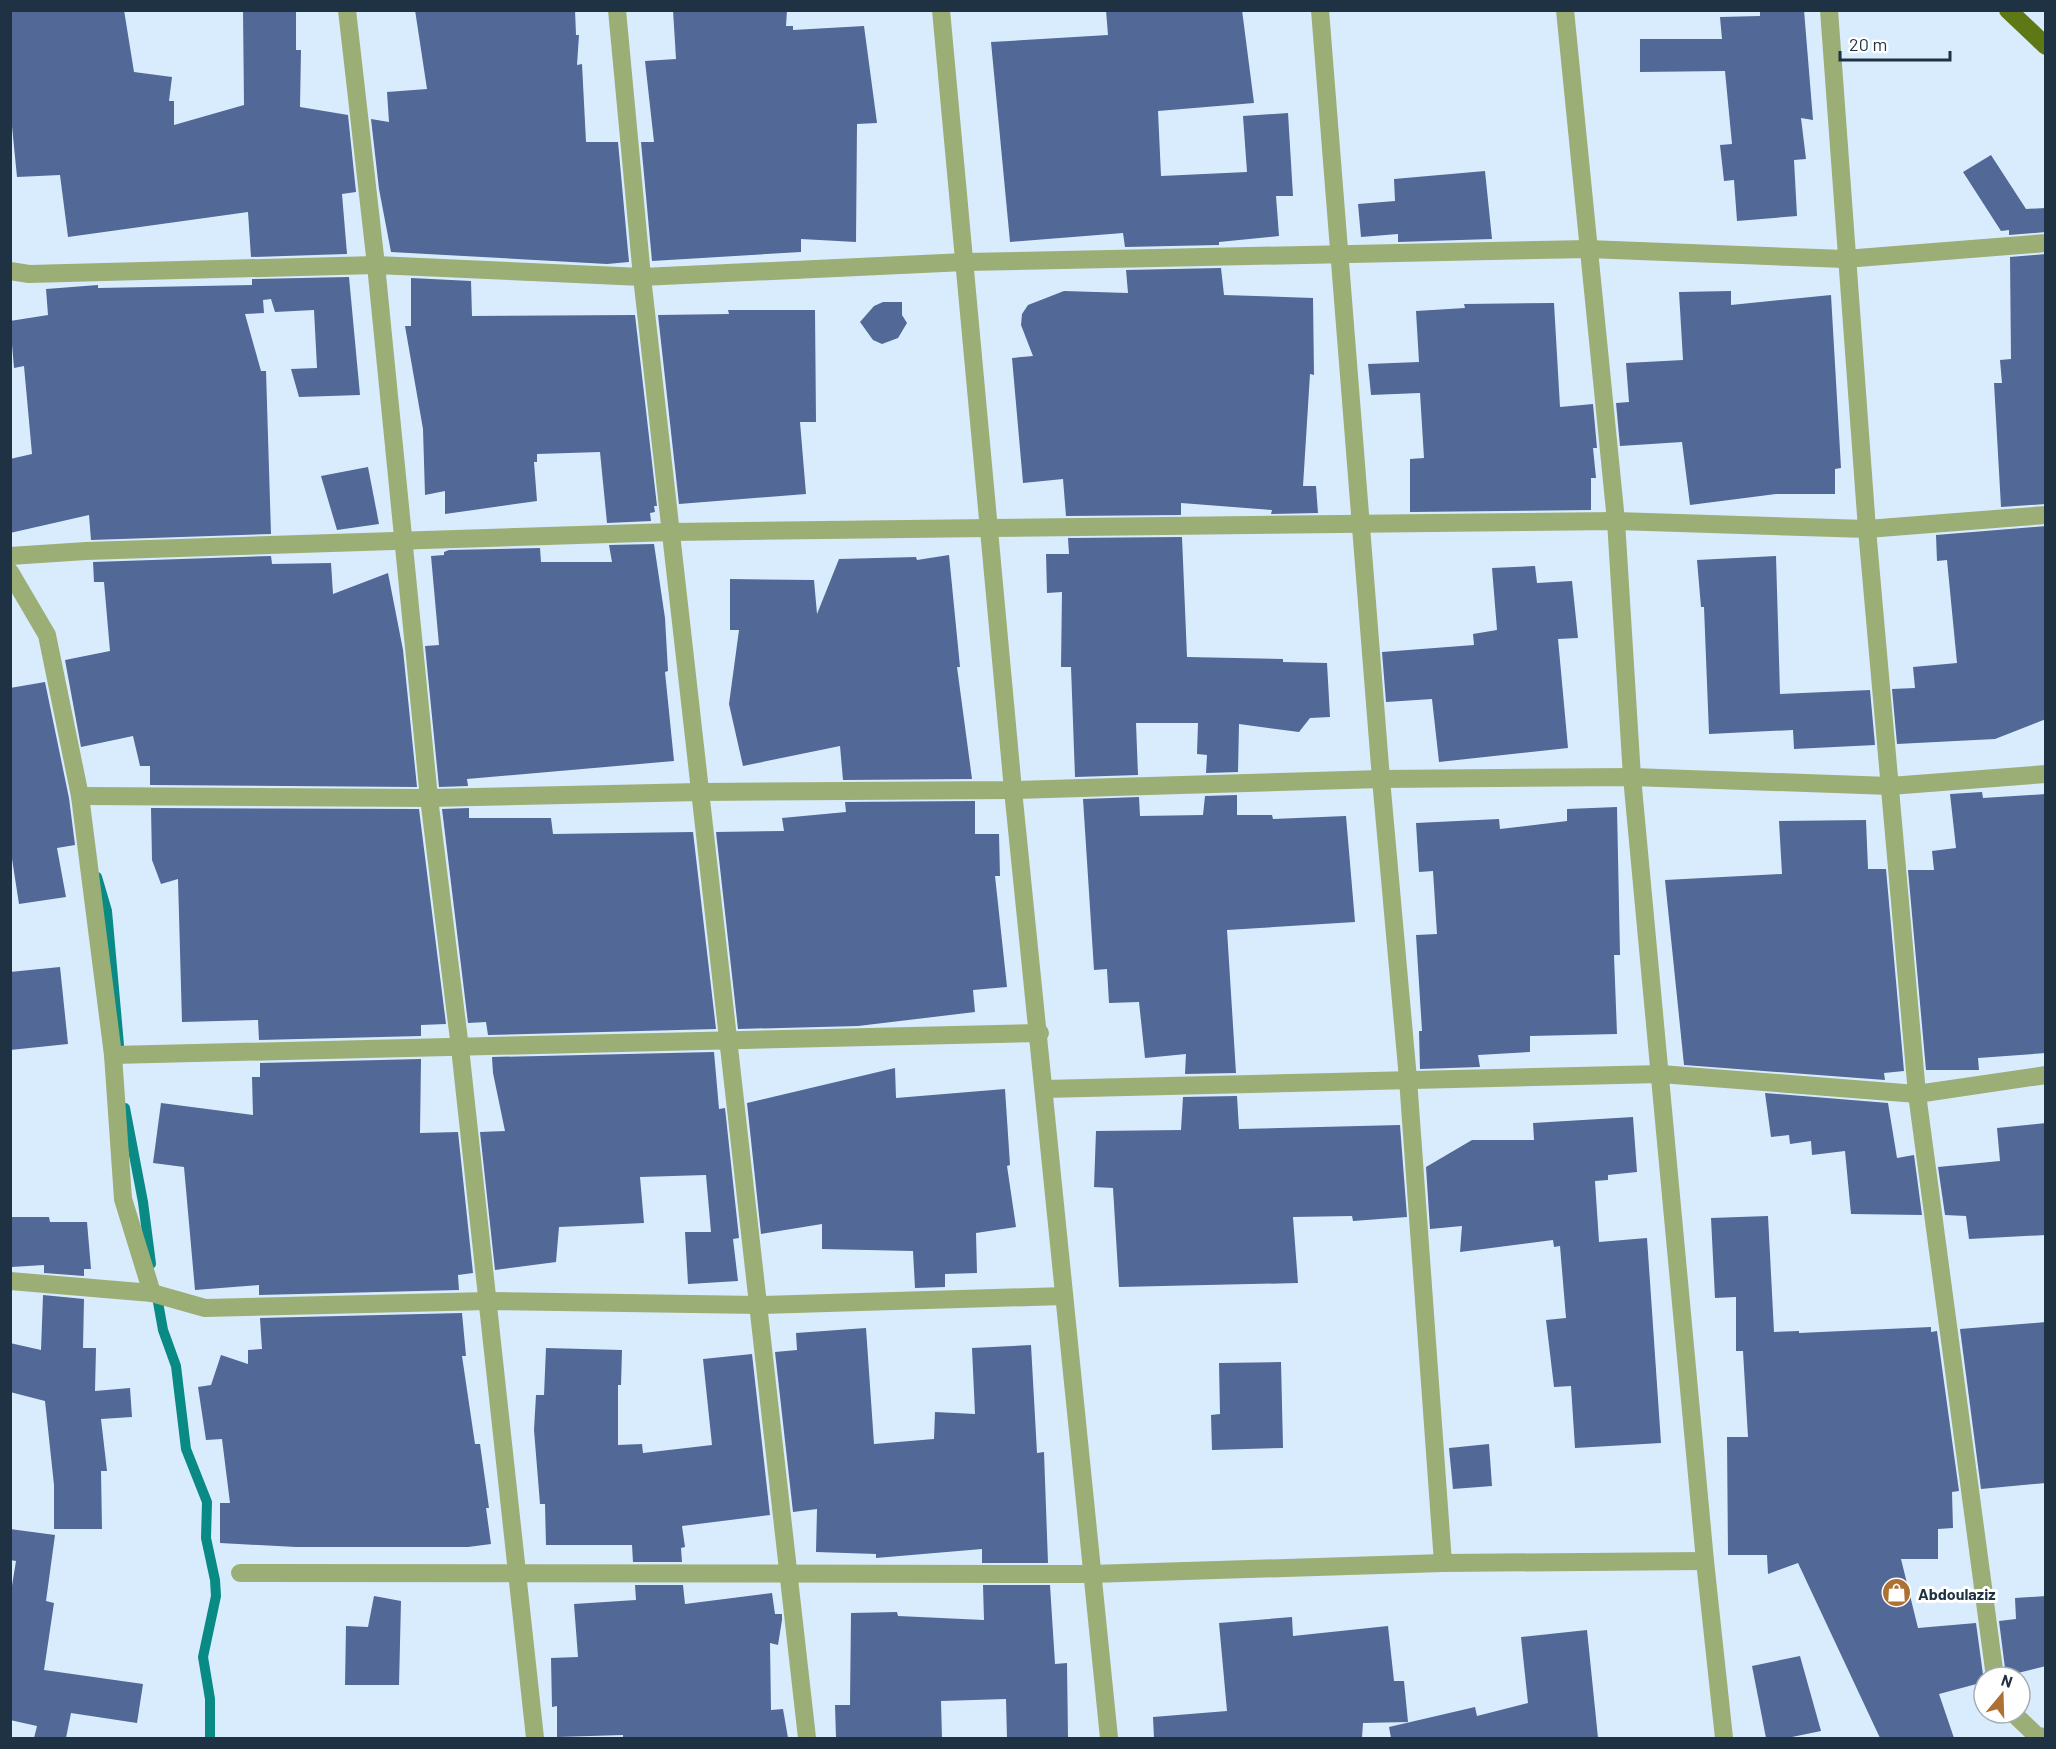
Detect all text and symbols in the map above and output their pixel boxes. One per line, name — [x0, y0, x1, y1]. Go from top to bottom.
scale bar — [1840, 24, 1950, 62]
text: 20 m — [1849, 33, 1887, 55]
shop icon: Abdoulaziz — [1881, 1577, 1913, 1609]
place label: Abdoulaziz — [1918, 1584, 1996, 1603]
north arrow — [1972, 1665, 2032, 1725]
text: N — [1999, 1670, 2015, 1691]

